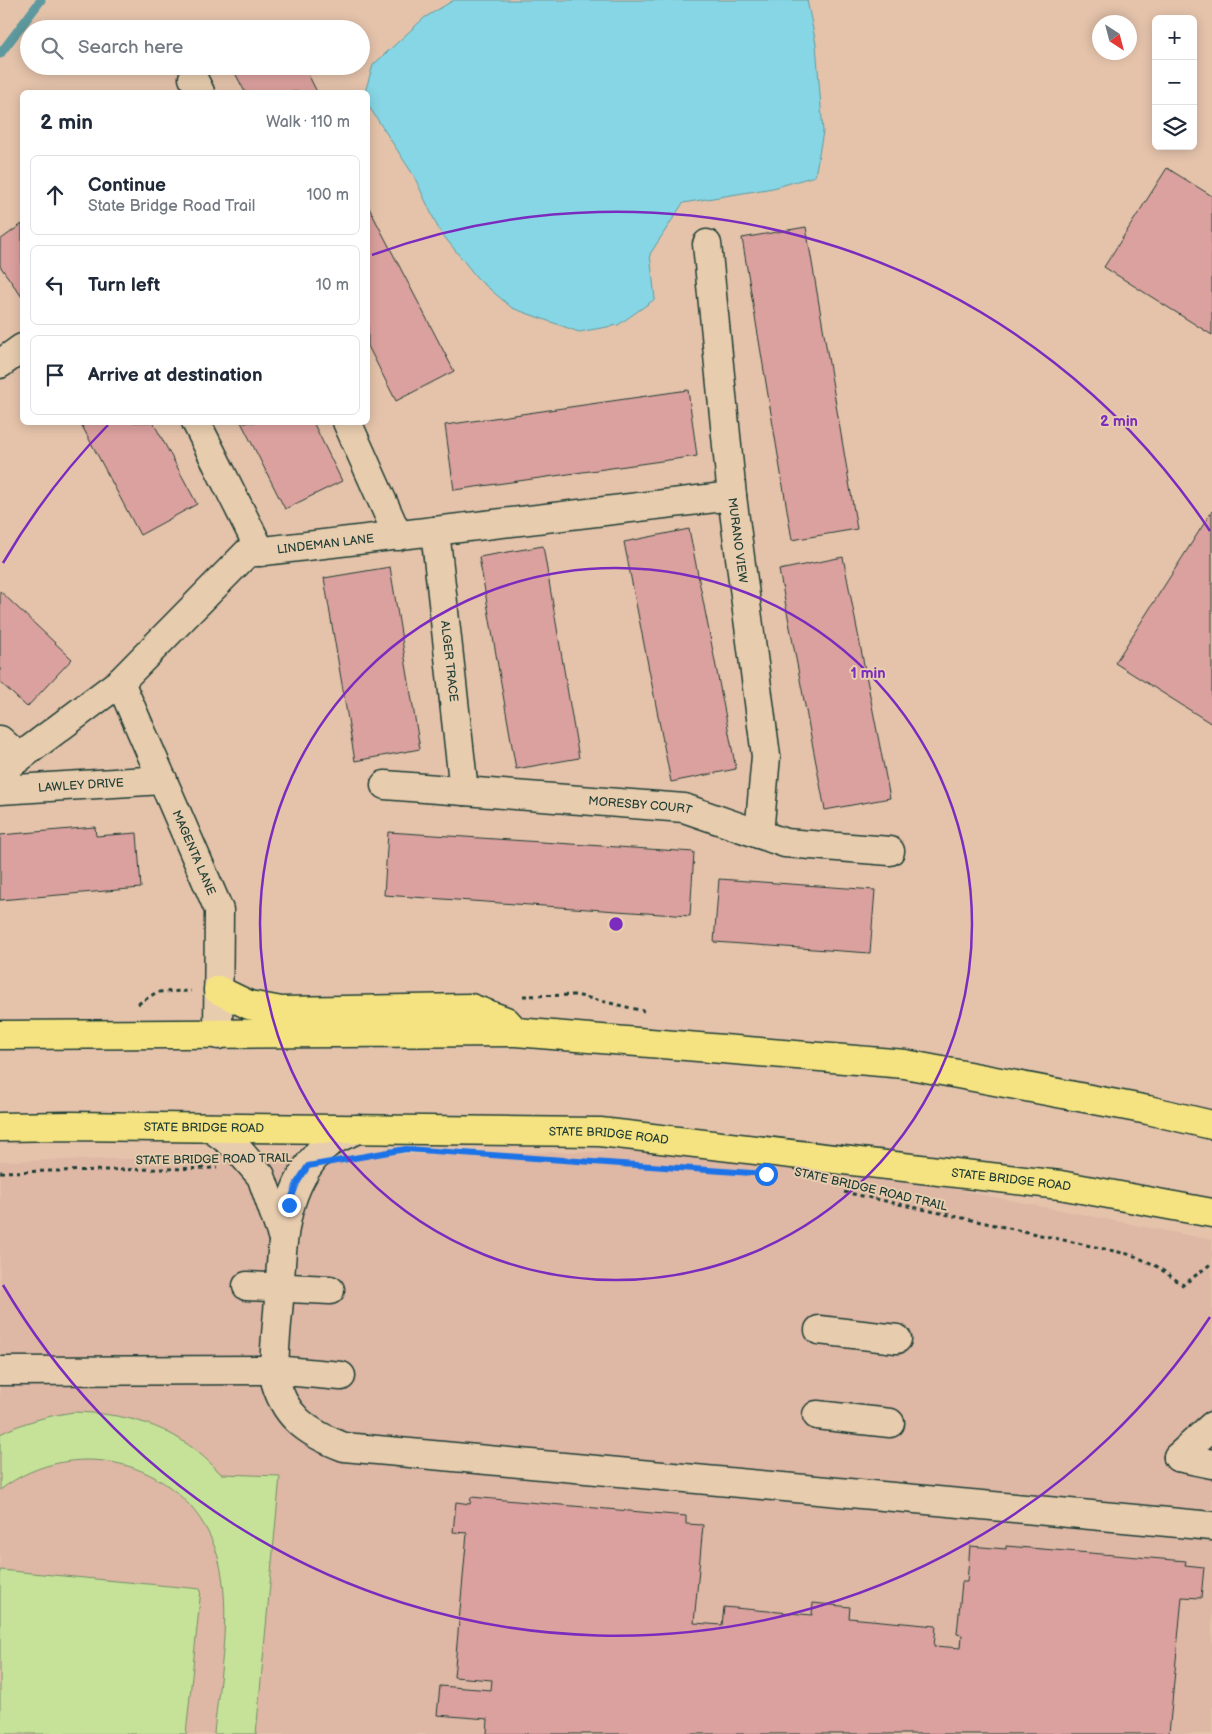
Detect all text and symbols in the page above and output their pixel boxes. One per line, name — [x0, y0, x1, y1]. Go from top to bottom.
north arrow — [1092, 15, 1137, 60]
map controls — [1152, 15, 1197, 150]
button: + — [1152, 15, 1197, 60]
search box — [20, 20, 370, 75]
icon: search — [38, 34, 66, 62]
text: Search here — [78, 36, 183, 59]
button: − — [1152, 60, 1197, 105]
button: layers — [1152, 105, 1197, 150]
text: 2 min — [40, 110, 93, 135]
text: Walk · 110 m — [266, 113, 350, 132]
text: Continue — [88, 174, 166, 197]
icon: ahead — [41, 181, 69, 209]
text: 100 m — [306, 186, 349, 205]
text: State Bridge Road Trail — [88, 197, 255, 216]
icon: left — [41, 271, 69, 299]
text: Turn left — [88, 274, 160, 297]
text: 10 m — [316, 276, 349, 295]
icon: arrive — [41, 361, 69, 389]
text: Arrive at destination — [88, 364, 263, 387]
text: 2 min — [1100, 412, 1138, 431]
street label: MURANO VIEW — [724, 497, 750, 584]
street label: LINDEMAN LANE — [276, 531, 375, 557]
street label: ALGER TRACE — [437, 620, 461, 703]
text: 1 min — [850, 664, 886, 683]
street label: LAWLEY DRIVE — [38, 775, 124, 796]
street label: MORESBY COURT — [588, 794, 695, 818]
street label: MAGENTA LANE — [169, 808, 219, 898]
centre of rings — [607, 915, 625, 933]
street label: STATE BRIDGE ROAD — [144, 1120, 264, 1136]
street label: STATE BRIDGE ROAD — [549, 1124, 670, 1148]
street label: STATE BRIDGE ROAD TRAIL — [136, 1151, 293, 1168]
route start — [755, 1163, 778, 1186]
street label: STATE BRIDGE ROAD TRAIL — [793, 1165, 949, 1214]
street label: STATE BRIDGE ROAD — [951, 1166, 1072, 1195]
route end — [278, 1194, 301, 1217]

